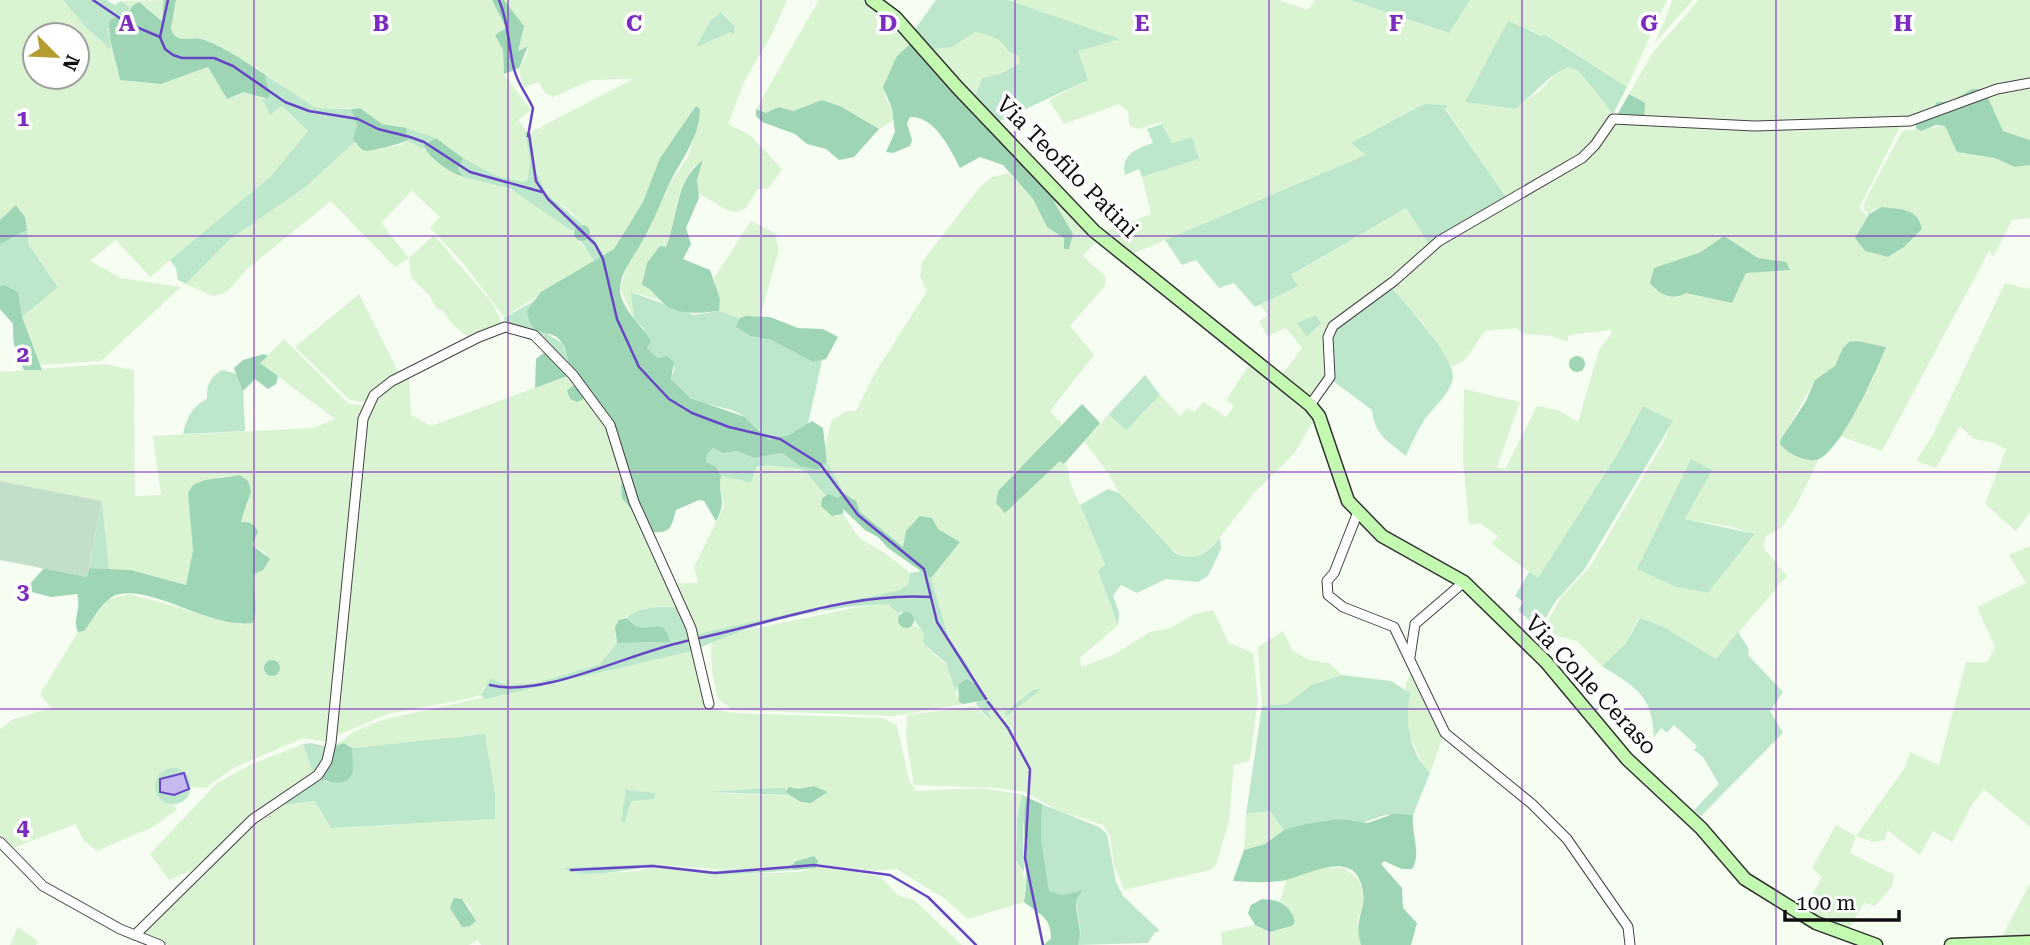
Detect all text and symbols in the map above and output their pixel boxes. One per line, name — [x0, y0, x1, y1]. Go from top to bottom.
text: A — [119, 10, 136, 37]
text: B — [373, 10, 389, 37]
text: C — [626, 10, 642, 37]
text: D — [879, 10, 897, 37]
text: E — [1135, 10, 1149, 37]
text: F — [1389, 10, 1403, 37]
text: G — [1640, 10, 1658, 37]
text: H — [1894, 10, 1913, 37]
north arrow — [21, 21, 91, 91]
text: N — [57, 51, 85, 74]
street label: Via Teofilo Patini — [991, 91, 1143, 243]
text: 1 — [17, 105, 30, 132]
text: 2 — [17, 341, 29, 368]
text: 3 — [17, 578, 30, 605]
street label: Via Colle Ceraso — [1519, 610, 1663, 760]
text: 4 — [17, 814, 30, 841]
scale bar — [1785, 878, 1899, 922]
text: 100 m — [1796, 891, 1856, 915]

